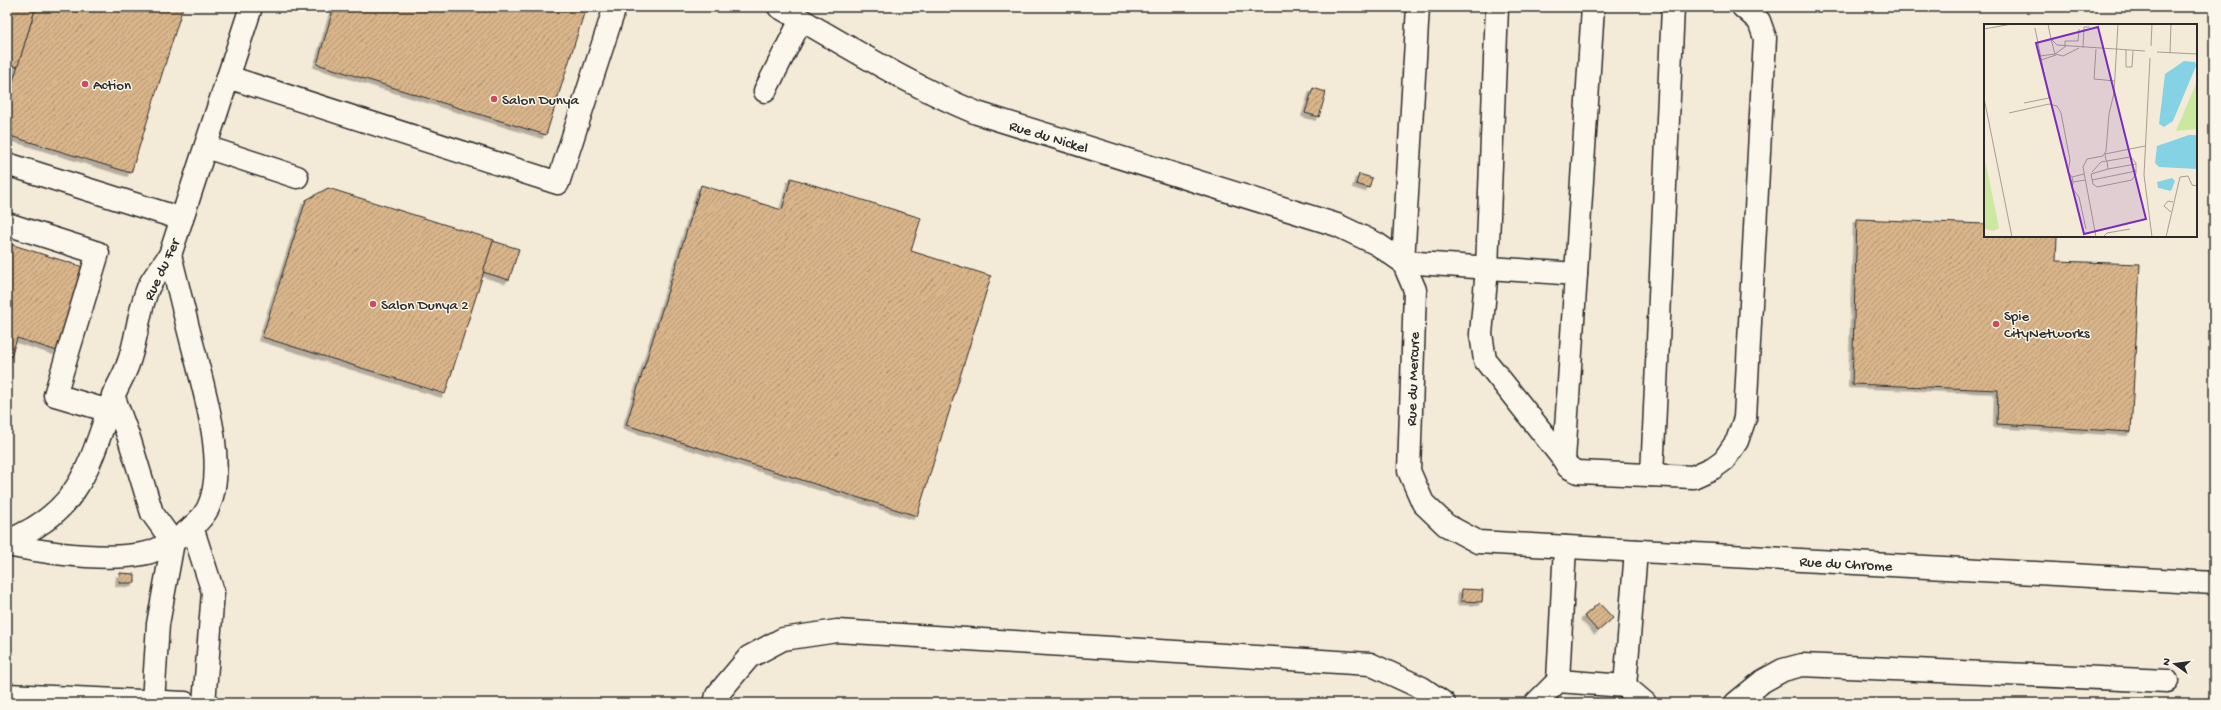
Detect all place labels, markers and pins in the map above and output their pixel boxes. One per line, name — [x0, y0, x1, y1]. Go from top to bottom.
place label: Action — [93, 77, 131, 95]
marker: Action — [80, 79, 90, 89]
place label: Salon Dunya — [502, 92, 579, 110]
marker: Salon Dunya — [489, 94, 499, 104]
place label: Salon Dunya 2 — [381, 297, 469, 315]
marker: Salon Dunya 2 — [368, 299, 378, 309]
place label: Spie CityNetworks — [2004, 308, 2090, 343]
marker: Spie CityNetworks — [1991, 319, 2001, 329]

